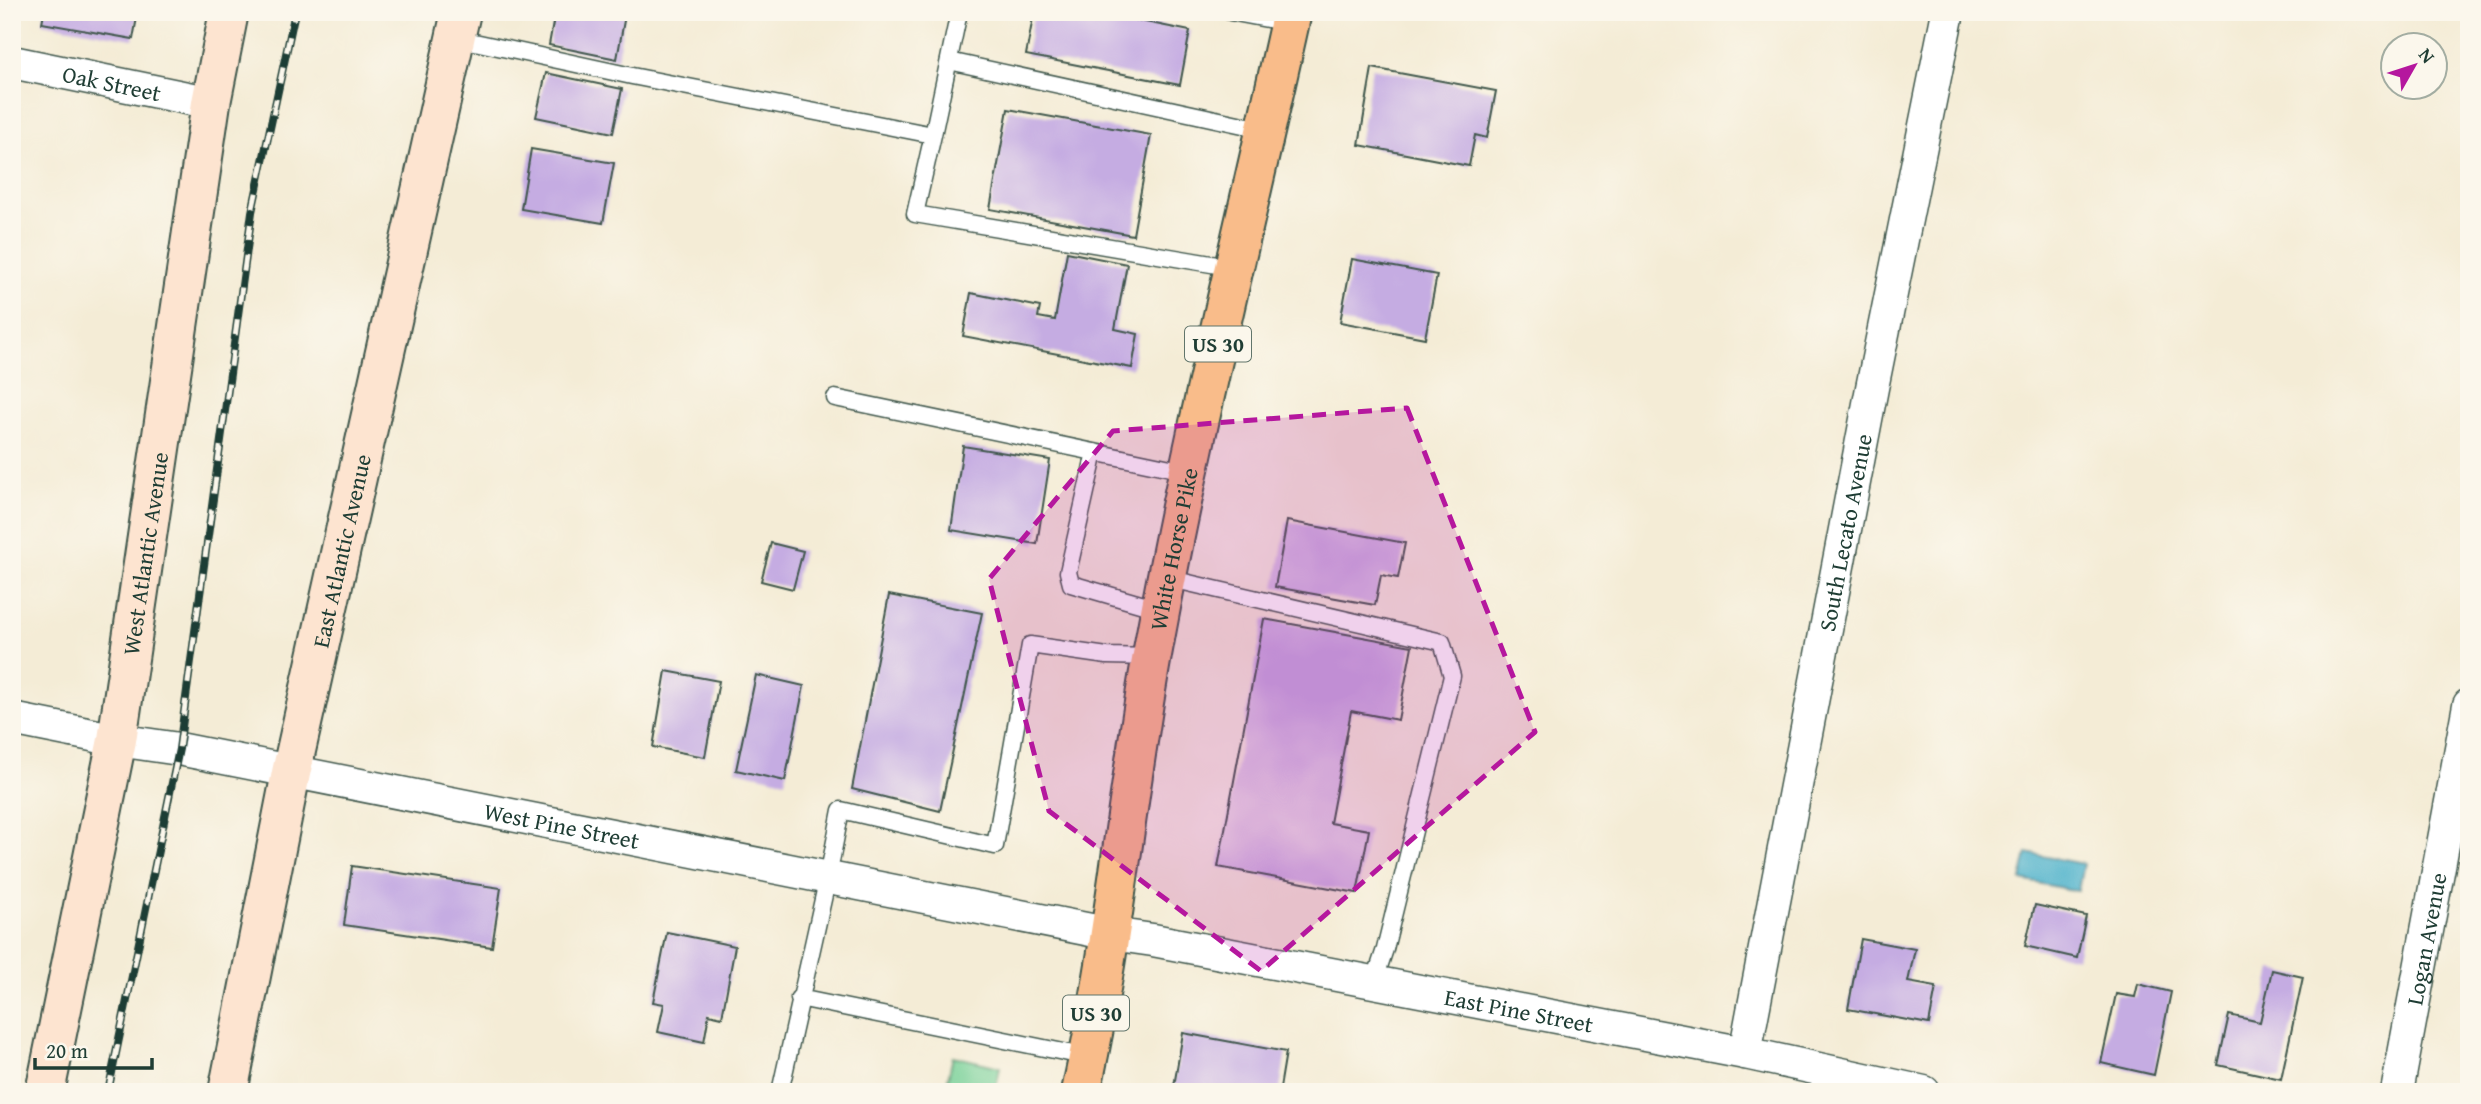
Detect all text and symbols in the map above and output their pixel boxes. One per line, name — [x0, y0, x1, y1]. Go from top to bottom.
north arrow — [2380, 32, 2450, 102]
text: N — [2412, 42, 2442, 69]
street label: Oak Street — [60, 56, 164, 109]
road number: US 30 — [1185, 326, 1251, 362]
street label: South Lecato Avenue — [1809, 431, 1879, 634]
street label: West Atlantic Avenue — [113, 450, 176, 657]
street label: East Atlantic Avenue — [303, 451, 378, 651]
street label: White Horse Pike — [1140, 464, 1205, 633]
street label: West Pine Street — [481, 793, 642, 857]
street label: Logan Avenue — [2397, 870, 2454, 1008]
street label: East Pine Street — [1442, 980, 1596, 1040]
road number: US 30 — [1063, 996, 1129, 1030]
scale bar — [35, 1027, 152, 1071]
text: 20 m — [46, 1035, 88, 1066]

